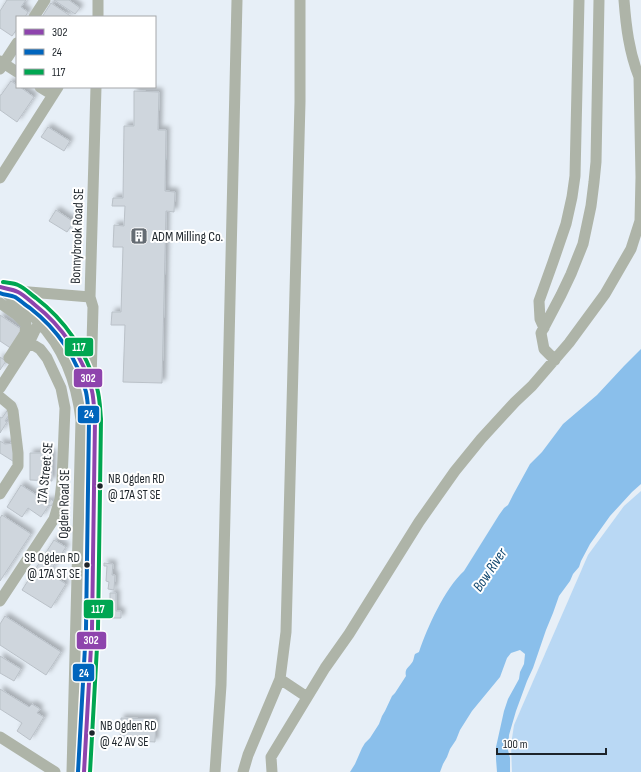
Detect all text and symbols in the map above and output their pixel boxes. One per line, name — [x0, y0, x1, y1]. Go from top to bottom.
legend — [16, 16, 156, 88]
text: 302 — [52, 25, 67, 40]
text: 24 — [52, 45, 62, 60]
text: 117 — [52, 65, 65, 80]
street label: Bonnybrook Road SE — [67, 188, 87, 284]
building icon: ADM Milling Co. — [129, 226, 149, 246]
place label: ADM Milling Co. — [151, 228, 223, 245]
line badge: 117 — [64, 337, 94, 357]
text: 117 — [72, 341, 86, 354]
line badge: 302 — [73, 368, 103, 388]
text: 302 — [81, 372, 96, 385]
line badge: 24 — [77, 405, 100, 424]
text: 24 — [84, 408, 94, 421]
street label: 17A Street SE — [33, 441, 57, 505]
street label: Ogden Road SE — [55, 469, 73, 539]
place label: NB Ogden RD @ 17A ST SE — [108, 471, 165, 503]
marker: NB Ogden RD @ 17A ST SE — [95, 481, 105, 491]
water label: Bow River — [469, 544, 512, 595]
place label: SB Ogden RD @ 17A ST SE — [24, 550, 80, 582]
marker: SB Ogden RD @ 17A ST SE — [82, 560, 92, 570]
line badge: 117 — [83, 599, 114, 619]
text: 117 — [91, 603, 105, 616]
line badge: 302 — [76, 631, 107, 650]
text: 302 — [84, 634, 99, 647]
line badge: 24 — [72, 663, 95, 682]
text: 24 — [79, 667, 89, 680]
place label: NB Ogden RD @ 42 AV SE — [100, 718, 157, 750]
marker: NB Ogden RD @ 42 AV SE — [87, 728, 97, 738]
scale bar — [497, 730, 606, 756]
text: 100 m — [503, 737, 528, 752]

